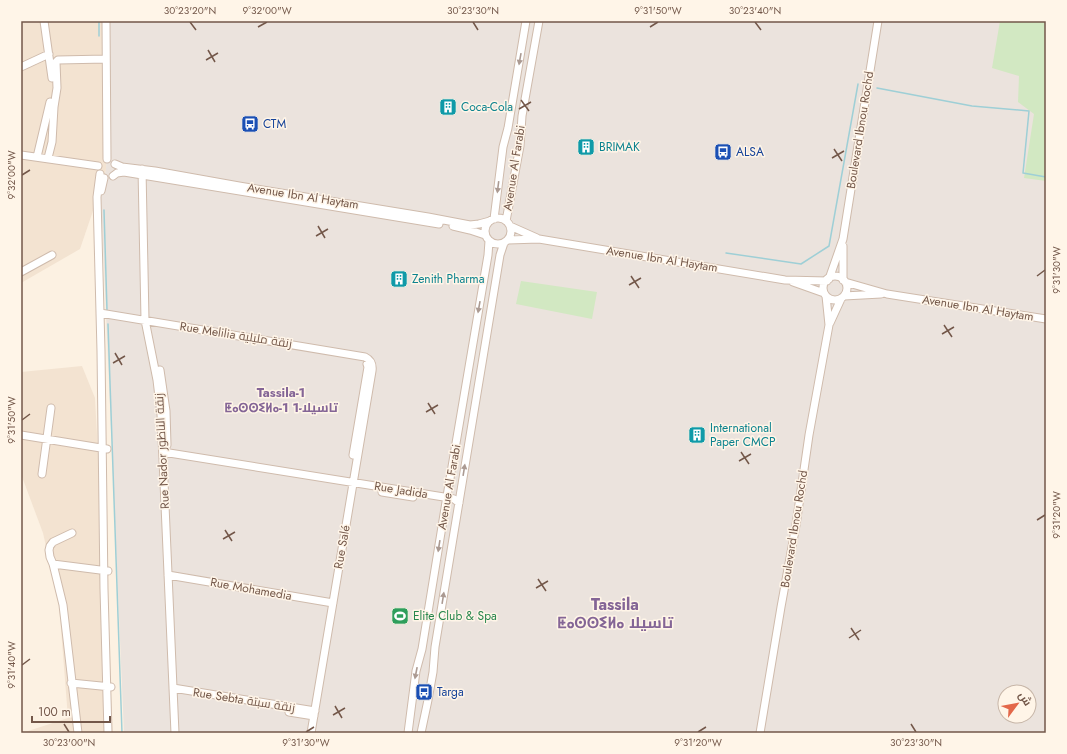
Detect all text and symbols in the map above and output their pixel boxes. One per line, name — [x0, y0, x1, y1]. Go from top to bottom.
text: 30°23'20"N — [164, 3, 216, 18]
text: 9°32'00"W — [242, 3, 292, 18]
text: 30°23'30"N — [447, 3, 499, 18]
text: 9°31'50"W — [634, 3, 682, 18]
text: 30°23'40"N — [729, 3, 781, 18]
one-way arrow — [517, 53, 523, 66]
street label: Boulevard Ibnou Rochd — [842, 70, 878, 190]
building icon: Coca-Cola — [438, 97, 458, 117]
place label: Coca-Cola — [461, 98, 513, 116]
bus stop icon: CTM — [240, 114, 260, 134]
place label: CTM — [263, 115, 286, 133]
street label: Avenue Al Farabi — [498, 124, 530, 212]
building icon: BRIMAK — [576, 137, 596, 157]
place label: BRIMAK — [599, 138, 640, 156]
bus stop icon: ALSA — [713, 142, 733, 162]
place label: ALSA — [736, 143, 764, 161]
text: 9°32'00"W — [4, 150, 19, 200]
street label: Avenue Ibn Al Haytam — [246, 178, 360, 214]
one-way arrow — [495, 181, 501, 194]
street label: Avenue Ibn Al Haytam — [605, 241, 719, 277]
text: 9°31'30"W — [1049, 246, 1064, 294]
building icon: Zenith Pharma — [389, 269, 409, 289]
place label: Zenith Pharma — [412, 270, 485, 288]
street label: Avenue Ibn Al Haytam — [921, 290, 1035, 326]
one-way arrow — [476, 301, 482, 313]
street label: Rue Melilia زنقة مليلية — [179, 317, 293, 353]
district label: Tassila-1 ⵟⴰⵙⵙⵉⵍⴰ-1 1-تاسيلا — [224, 383, 338, 417]
street label: Rue Nador زنقة الناظور — [150, 393, 174, 509]
text: 9°31'50"W — [4, 396, 19, 444]
place label: International Paper CMCP — [710, 419, 776, 451]
building icon: International Paper CMCP — [687, 425, 707, 445]
street label: Avenue Al Farabi — [433, 443, 465, 531]
one-way arrow — [461, 464, 467, 476]
street label: Boulevard Ibnou Rochd — [776, 469, 812, 589]
street label: Rue Jadida — [373, 477, 429, 503]
text: 9°31'20"W — [1049, 491, 1064, 539]
street label: Rue Salé — [329, 524, 355, 570]
one-way arrow — [436, 539, 442, 552]
street label: Rue Mohamedia — [209, 573, 293, 605]
one-way arrow — [440, 592, 446, 604]
district label: Tassila ⵟⴰⵙⵙⵉⵍⴰ تاسيلا — [557, 593, 674, 634]
sports icon: Elite Club & Spa — [390, 606, 410, 626]
place label: Elite Club & Spa — [413, 607, 497, 625]
text: 9°31'40"W — [4, 641, 19, 689]
one-way arrow — [413, 667, 419, 679]
bus stop icon: Targa — [414, 682, 434, 702]
street label: Rue Sebta زنقة سبتة — [192, 683, 296, 717]
place label: Targa — [437, 683, 464, 701]
north arrow — [997, 684, 1037, 724]
text: ش — [1015, 688, 1036, 709]
scale bar — [32, 698, 110, 724]
text: 100 m — [38, 703, 71, 721]
text: 30°23'00"N — [43, 735, 95, 750]
text: 9°31'30"W — [282, 735, 330, 750]
text: 9°31'20"W — [674, 735, 722, 750]
text: 30°23'30"N — [890, 735, 942, 750]

